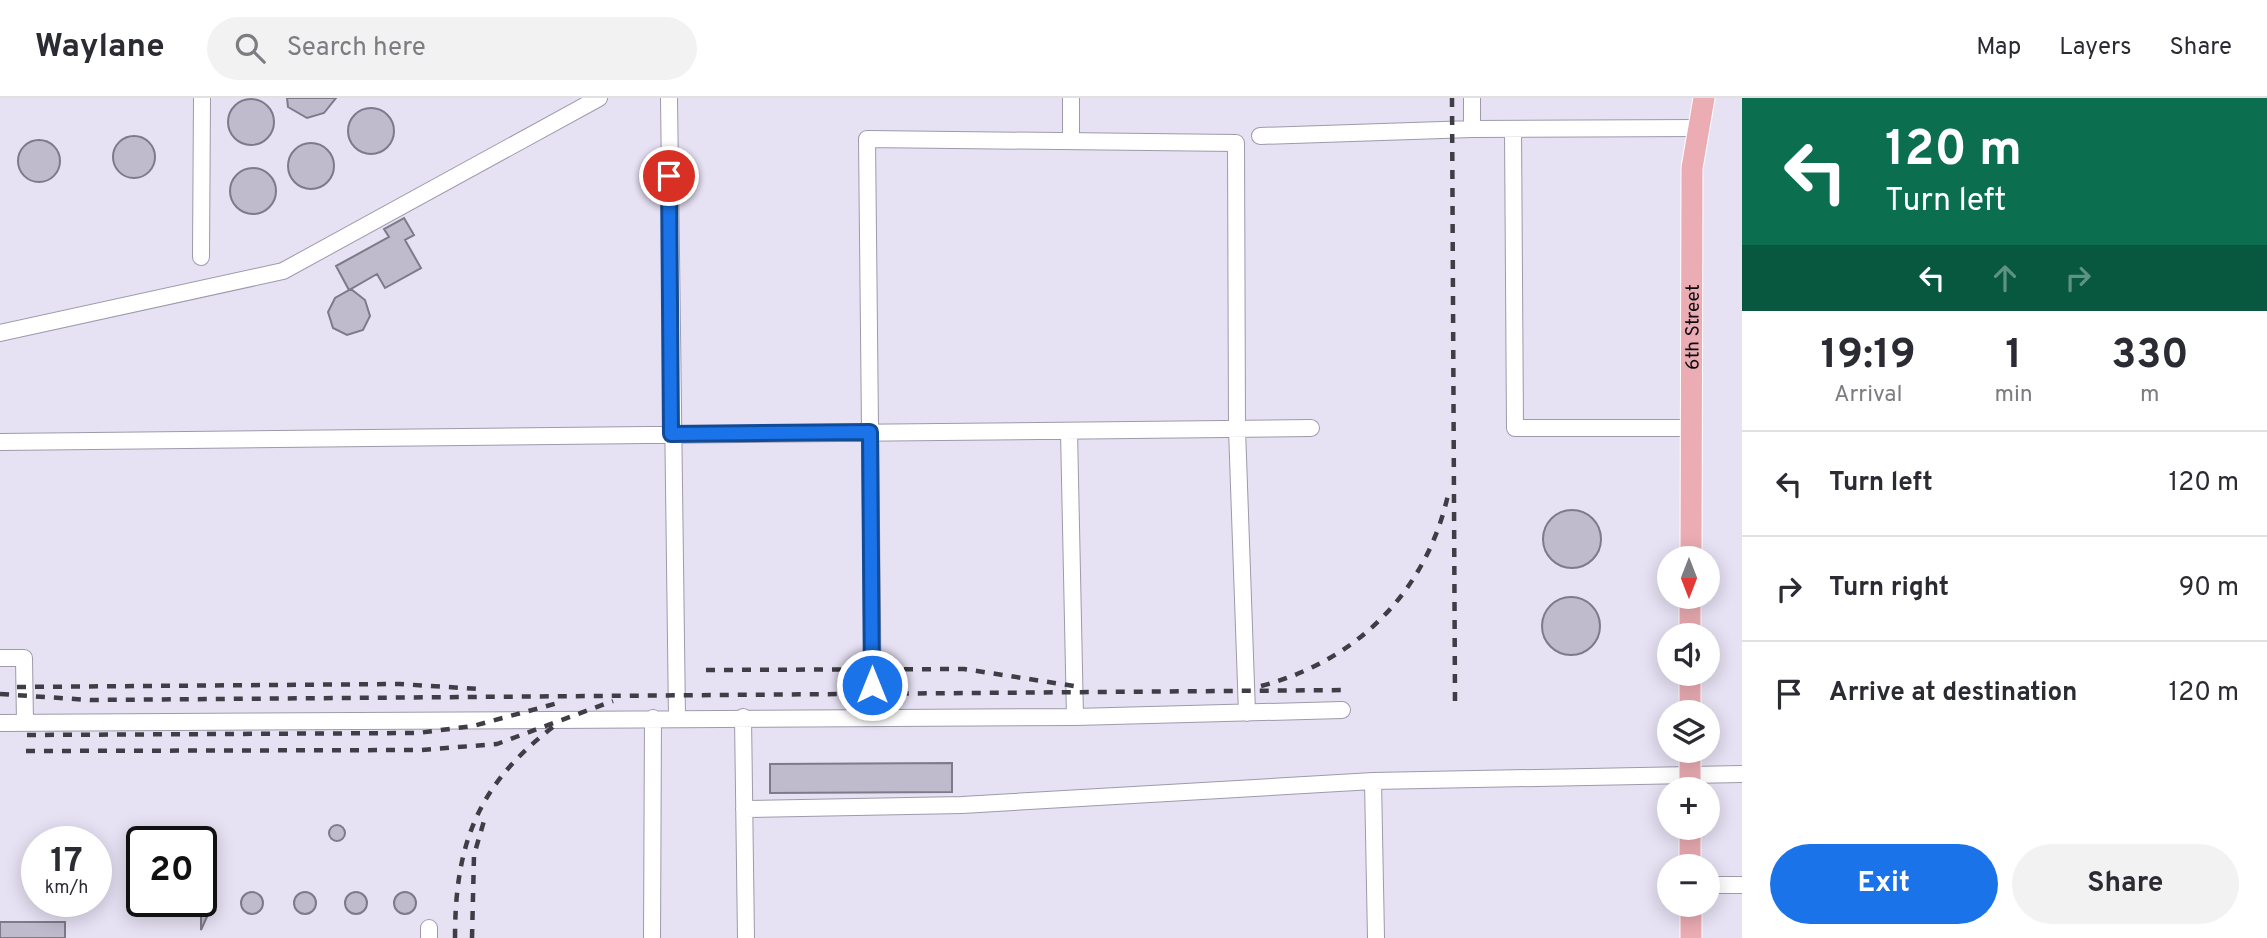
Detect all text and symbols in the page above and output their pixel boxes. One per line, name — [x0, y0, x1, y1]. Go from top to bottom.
search box — [207, 17, 697, 80]
text: Waylane — [35, 27, 165, 69]
icon: search — [231, 29, 269, 67]
text: Search here — [287, 32, 426, 65]
text: Map — [1976, 33, 2021, 63]
text: Layers — [2059, 33, 2131, 63]
text: Share — [2169, 33, 2232, 63]
text: 120 m — [1885, 121, 2022, 183]
icon: left — [1770, 126, 1861, 217]
pin — [639, 146, 699, 206]
icon: arrive — [650, 157, 688, 195]
text: Turn left — [1885, 182, 2006, 222]
icon: left — [1913, 259, 1951, 297]
icon: ahead — [1986, 259, 2024, 297]
icon: right — [2059, 259, 2097, 297]
street label: 6th Street — [1681, 284, 1706, 370]
text: 19:19 — [1820, 330, 1916, 383]
text: 1 — [2005, 330, 2022, 383]
text: 330 — [2111, 330, 2189, 383]
text: Arrival — [1834, 381, 1902, 410]
text: min — [1994, 381, 2033, 410]
text: m — [2140, 381, 2160, 410]
icon: left — [1770, 465, 1808, 503]
text: Turn left — [1829, 467, 1933, 500]
text: 120 m — [2169, 467, 2239, 500]
north arrow — [1657, 546, 1720, 609]
map controls — [1657, 546, 1720, 917]
icon: right — [1770, 570, 1808, 608]
text: Turn right — [1829, 572, 1949, 605]
text: 90 m — [2179, 572, 2239, 605]
button: sound — [1657, 623, 1720, 686]
position arrow — [835, 648, 909, 722]
icon: arrive — [1770, 675, 1808, 713]
text: Arrive at destination — [1829, 677, 2077, 710]
text: 120 m — [2169, 677, 2239, 710]
button: layers — [1657, 700, 1720, 763]
button: + — [1657, 777, 1720, 840]
speed limit sign: 20 — [126, 826, 217, 917]
text: 17 — [50, 840, 83, 884]
button: Exit — [1770, 844, 1998, 924]
button: Share — [2012, 844, 2239, 924]
button: − — [1657, 854, 1720, 917]
text: km/h — [45, 877, 88, 900]

